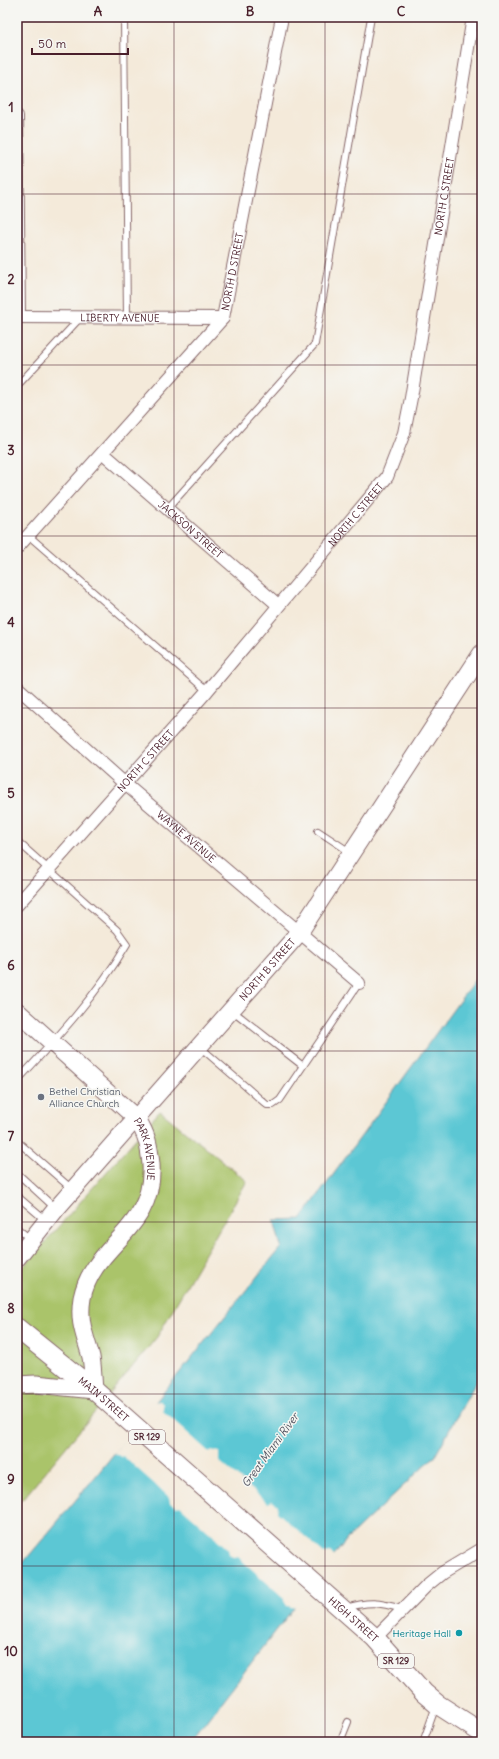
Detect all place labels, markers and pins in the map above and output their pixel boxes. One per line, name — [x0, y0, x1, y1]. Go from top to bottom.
place label: Bethel Christian Alliance Church — [49, 1085, 121, 1110]
marker: Bethel Christian Alliance Church — [36, 1092, 46, 1102]
place label: Heritage Hall — [392, 1627, 451, 1640]
marker: Heritage Hall — [454, 1628, 464, 1638]

